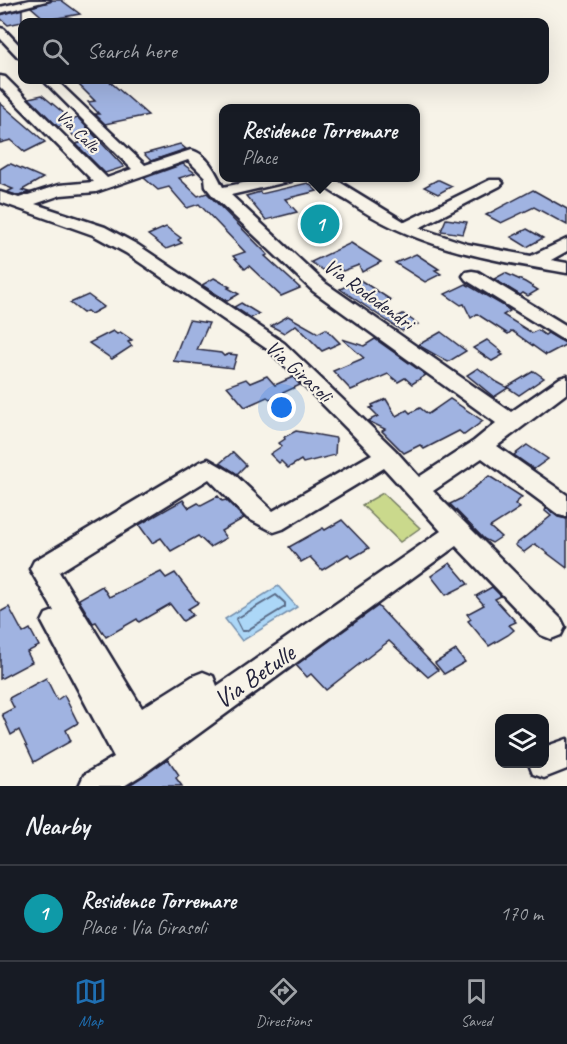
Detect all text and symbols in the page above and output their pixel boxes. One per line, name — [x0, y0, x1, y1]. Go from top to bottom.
search box — [18, 18, 549, 84]
icon: search — [39, 35, 72, 68]
text: Search here — [87, 37, 177, 65]
popup — [219, 104, 420, 182]
street label: Via Calle — [52, 105, 105, 158]
text: Residence Torremare — [242, 117, 397, 145]
text: Place — [242, 145, 277, 170]
pin: 1 — [300, 202, 340, 246]
street label: Via Rododendri — [319, 252, 422, 337]
street label: Via Girasoli — [260, 334, 340, 410]
your location — [267, 393, 296, 422]
street label: Via Betulle — [207, 636, 303, 716]
map controls — [495, 714, 549, 768]
button: layers — [495, 714, 549, 768]
text: Nearby — [24, 809, 89, 842]
text: Residence Torremare — [81, 887, 236, 915]
text: 1 — [39, 901, 48, 926]
text: 170 m — [500, 901, 543, 926]
text: Place · Via Girasoli — [81, 915, 206, 940]
tab: Map — [74, 975, 107, 1031]
tab: Directions — [256, 975, 311, 1031]
tab: Saved — [460, 975, 493, 1031]

